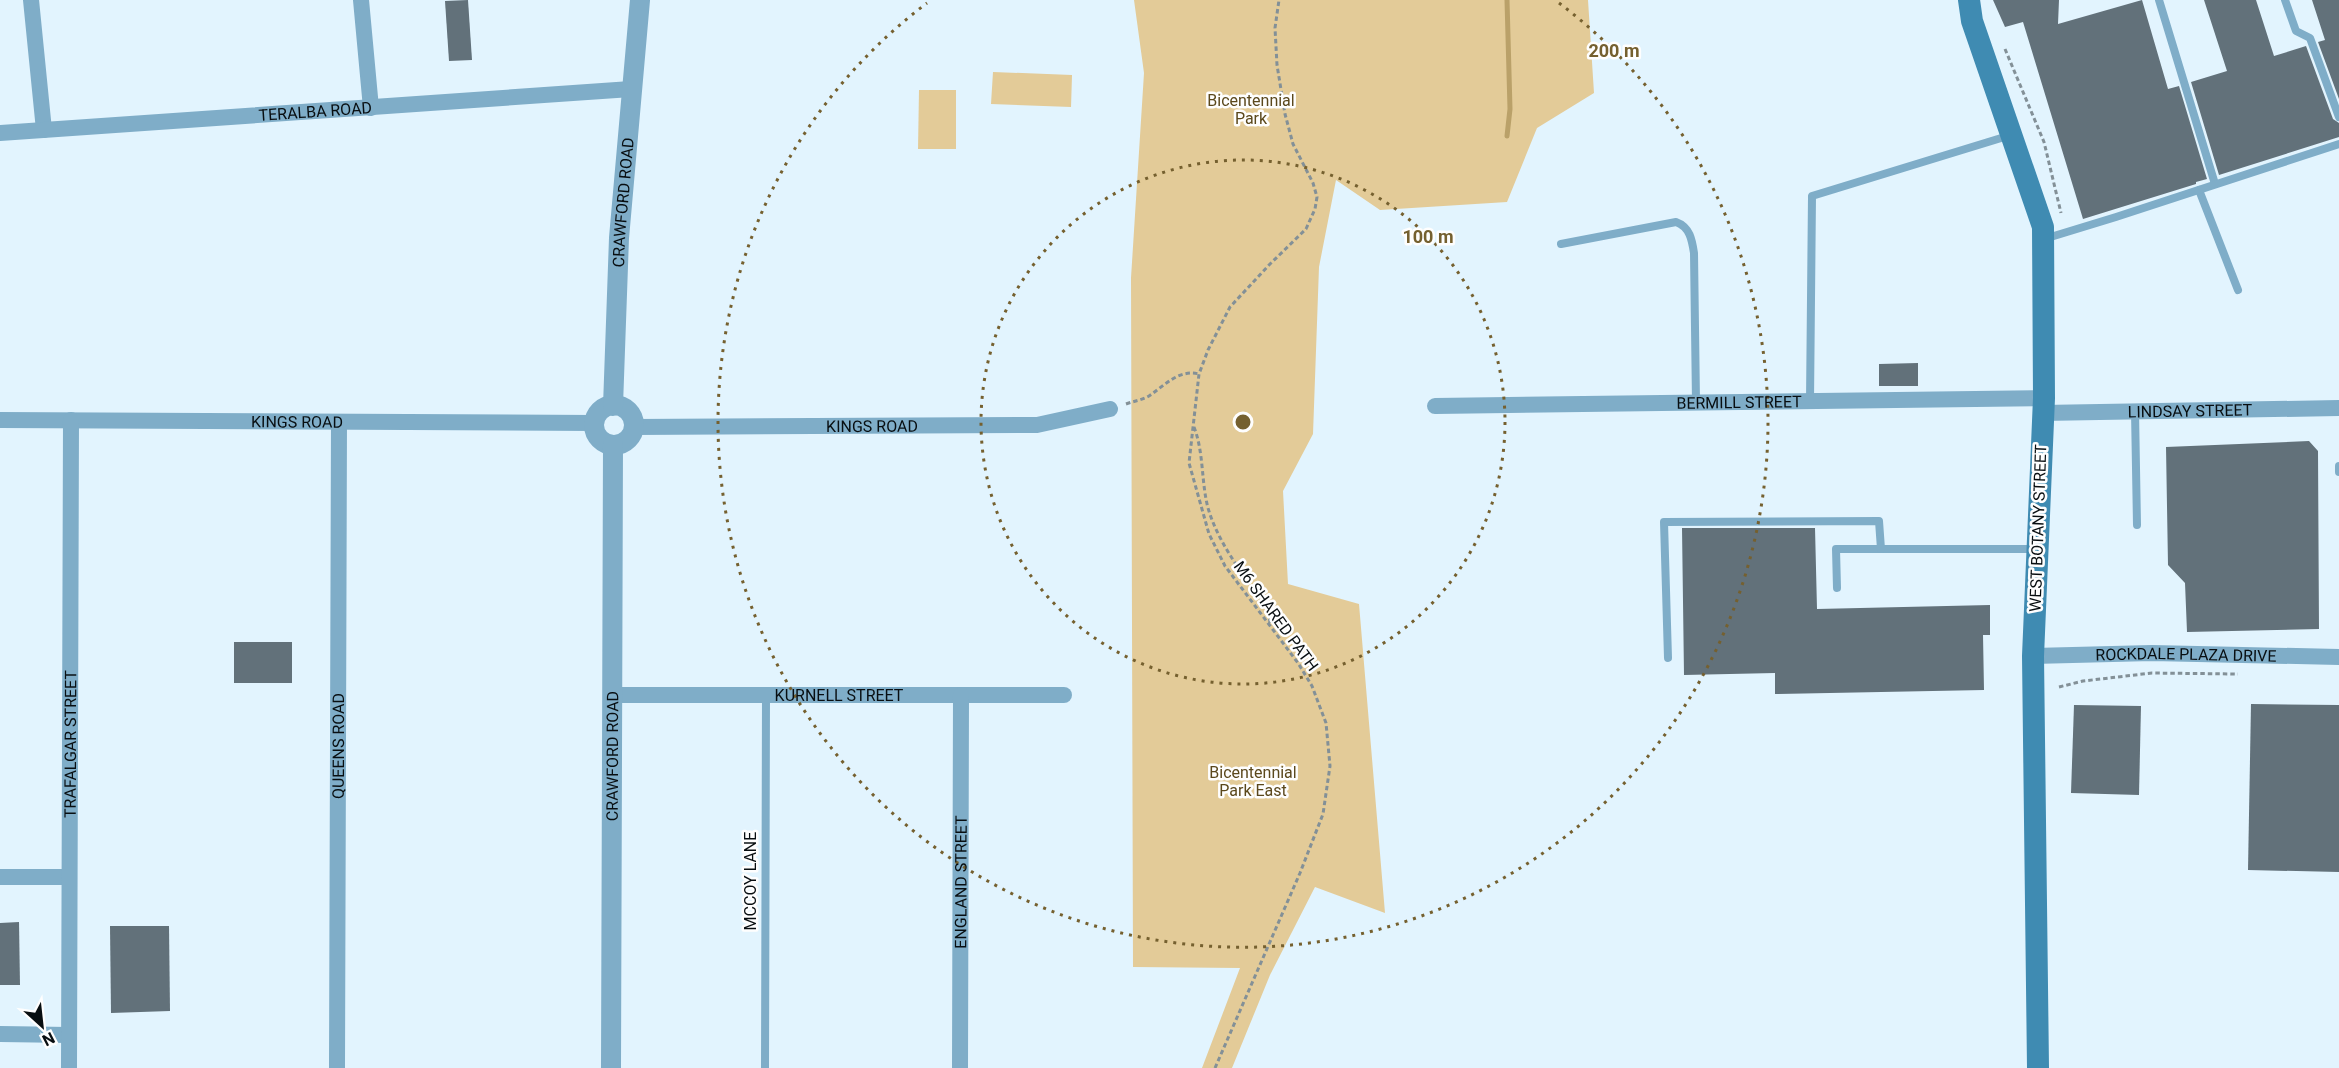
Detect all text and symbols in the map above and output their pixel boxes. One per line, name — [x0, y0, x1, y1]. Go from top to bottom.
text: 200 m — [1588, 40, 1640, 61]
park label: Bicentennial Park — [1207, 91, 1295, 128]
street label: TERALBA ROAD — [258, 98, 373, 124]
street label: CRAWFORD ROAD — [608, 137, 637, 268]
text: 100 m — [1402, 226, 1454, 247]
street label: BERMILL STREET — [1676, 392, 1802, 412]
street label: LINDSAY STREET — [2128, 400, 2253, 421]
street label: KINGS ROAD — [251, 412, 343, 431]
centre of rings — [1233, 412, 1253, 432]
street label: KINGS ROAD — [826, 416, 918, 436]
street label: WEST BOTANY STREET — [2026, 443, 2050, 612]
street label: M6 SHARED PATH — [1230, 557, 1322, 675]
street label: ROCKDALE PLAZA DRIVE — [2095, 643, 2277, 665]
street label: TRAFALGAR STREET — [60, 670, 80, 818]
street label: KURNELL STREET — [775, 686, 904, 705]
street label: CRAWFORD ROAD — [602, 691, 622, 821]
street label: QUEENS ROAD — [328, 693, 348, 799]
park label: Bicentennial Park East — [1209, 763, 1297, 800]
street label: ENGLAND STREET — [951, 815, 970, 949]
street label: MCCOY LANE — [741, 832, 760, 930]
north arrow — [12, 996, 72, 1056]
text: N — [39, 1028, 58, 1050]

